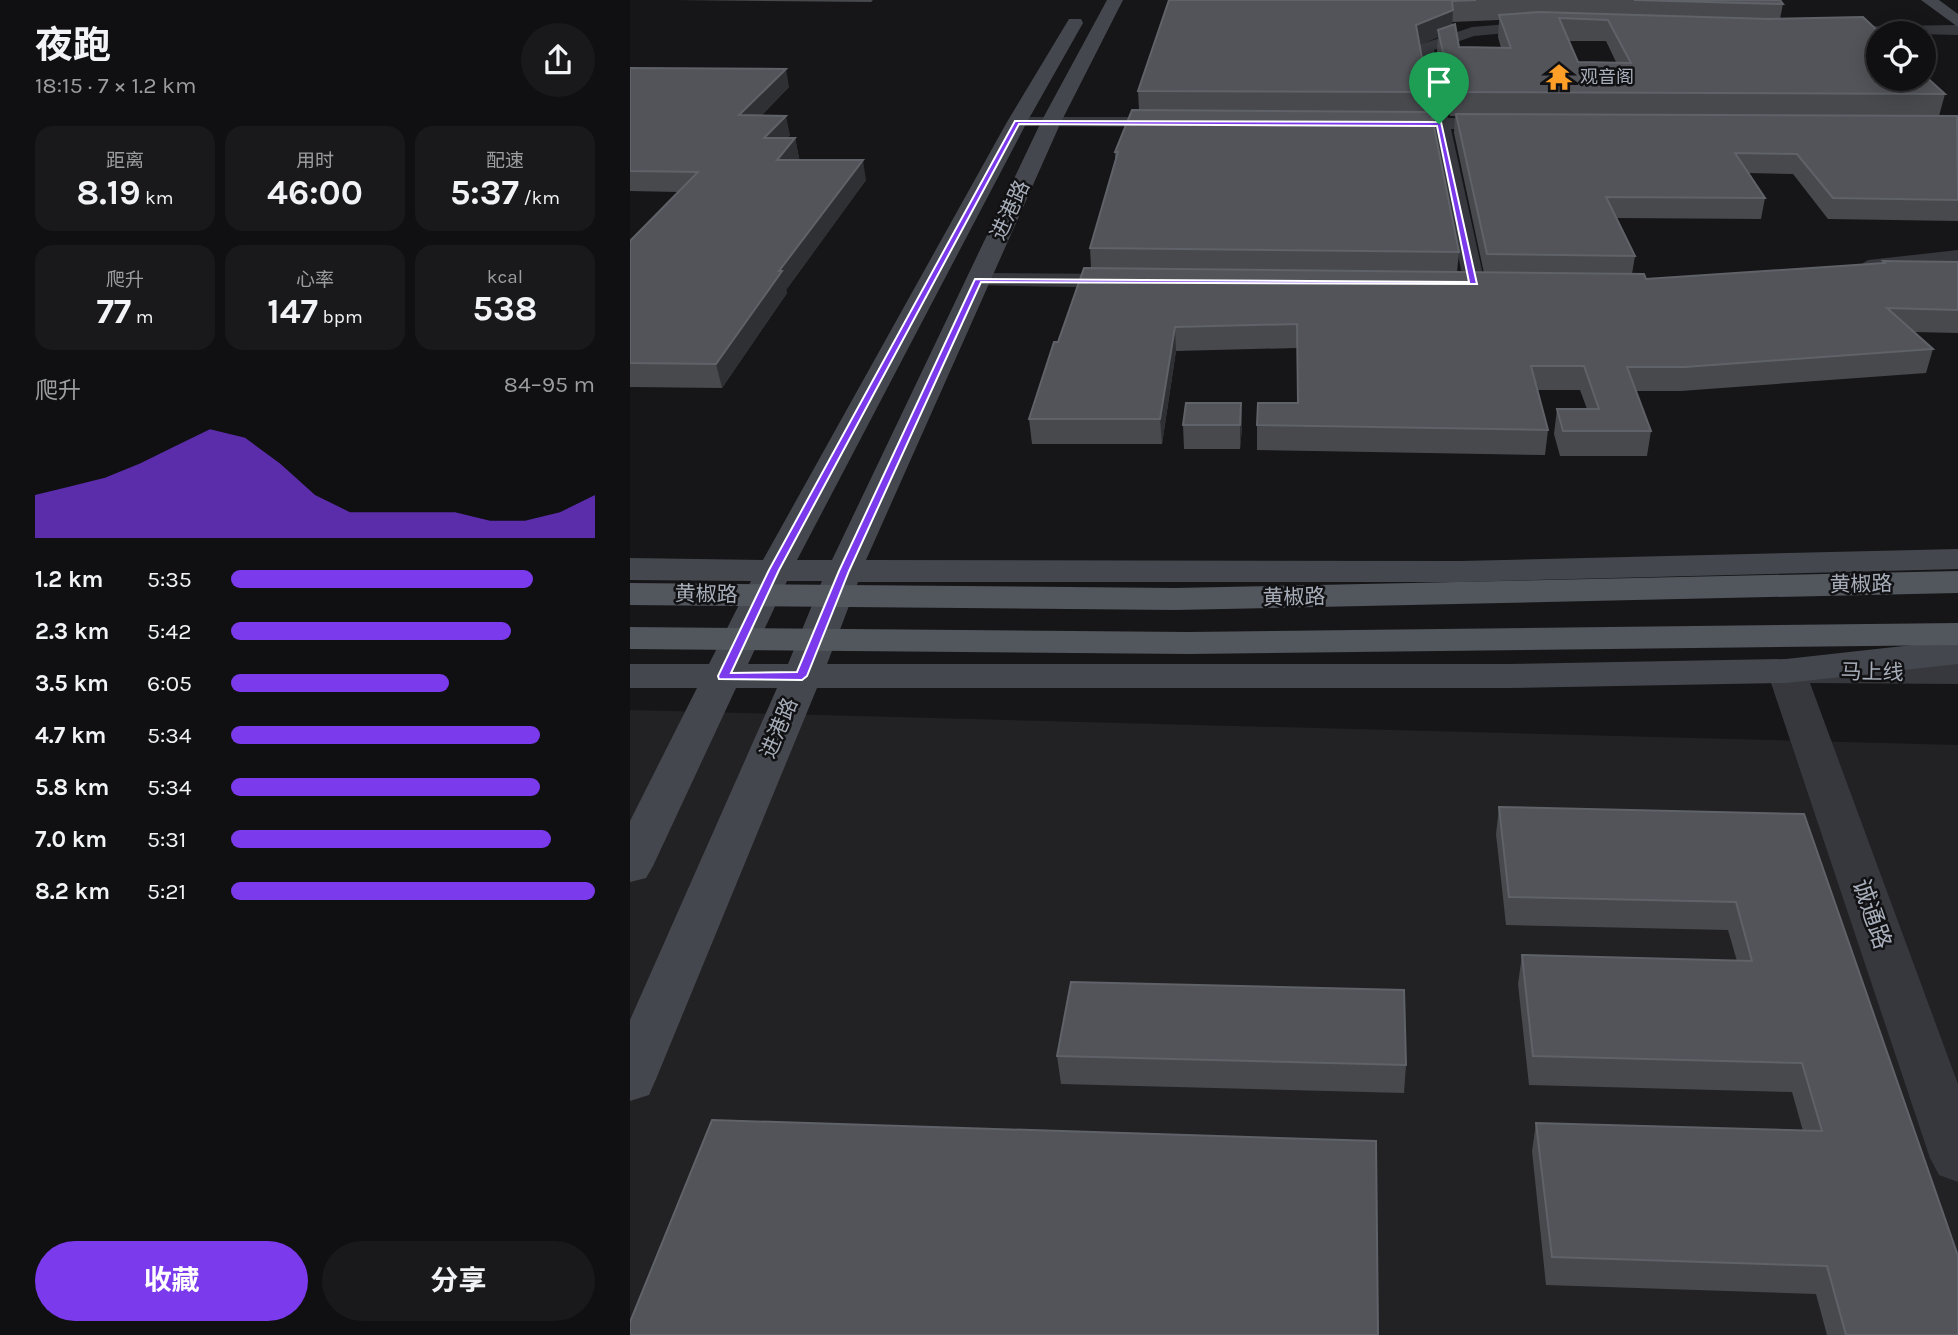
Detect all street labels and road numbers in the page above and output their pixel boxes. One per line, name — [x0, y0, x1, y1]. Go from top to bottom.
street label: 进港路 — [986, 176, 1034, 244]
street label: 黄椒路 — [1829, 571, 1893, 597]
street label: 黄椒路 — [674, 581, 738, 607]
street label: 黄椒路 — [1262, 584, 1326, 610]
street label: 马上线 — [1840, 659, 1904, 685]
street label: 进港路 — [756, 694, 802, 762]
street label: 诚通路 — [1847, 875, 1897, 953]

